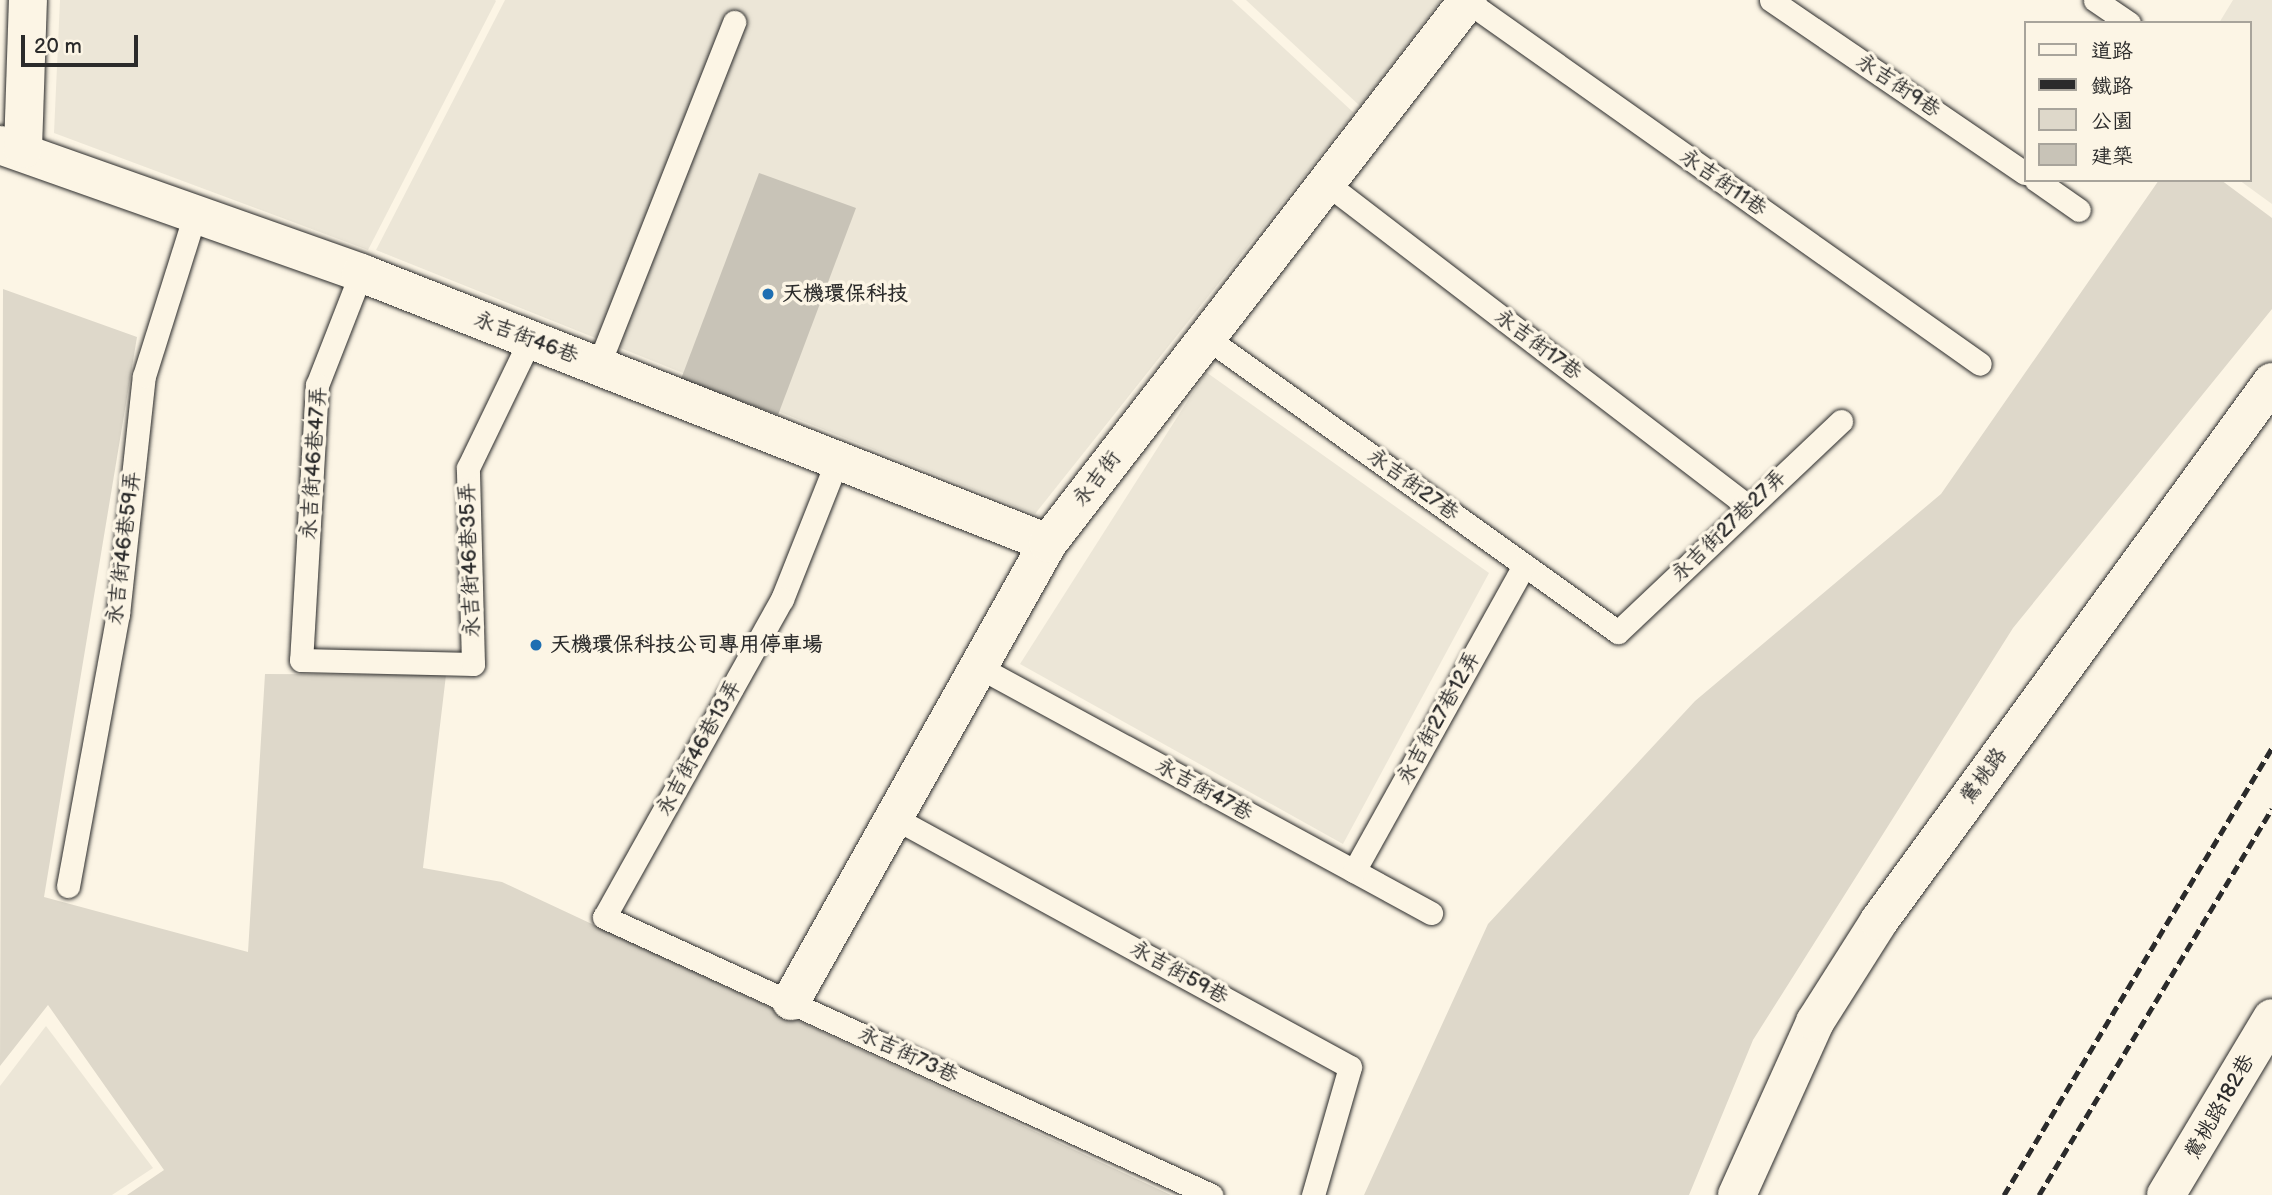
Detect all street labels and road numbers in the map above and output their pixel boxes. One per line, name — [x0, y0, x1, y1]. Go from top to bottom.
street label: 永吉街9巷 — [1851, 49, 1945, 123]
street label: 永吉街11巷 — [1675, 144, 1771, 222]
street label: 永吉街17巷 — [1490, 304, 1586, 386]
street label: 永吉街46巷 — [470, 307, 582, 369]
street label: 永吉街46巷47弄 — [296, 385, 332, 541]
street label: 永吉街27巷 — [1362, 443, 1464, 527]
street label: 永吉街 — [1068, 446, 1126, 512]
street label: 永吉街27巷27弄 — [1666, 465, 1792, 587]
street label: 永吉街46巷59弄 — [102, 470, 146, 626]
street label: 永吉街46巷35弄 — [455, 482, 485, 638]
street label: 永吉街27巷12弄 — [1392, 647, 1486, 789]
street label: 永吉街46巷13弄 — [651, 676, 747, 820]
street label: 鶯桃路 — [1955, 743, 2013, 809]
street label: 永吉街47巷 — [1151, 753, 1257, 827]
street label: 永吉街59巷 — [1126, 936, 1232, 1010]
street label: 永吉街73巷 — [854, 1021, 962, 1089]
street label: 鶯桃路182巷 — [2180, 1050, 2260, 1164]

